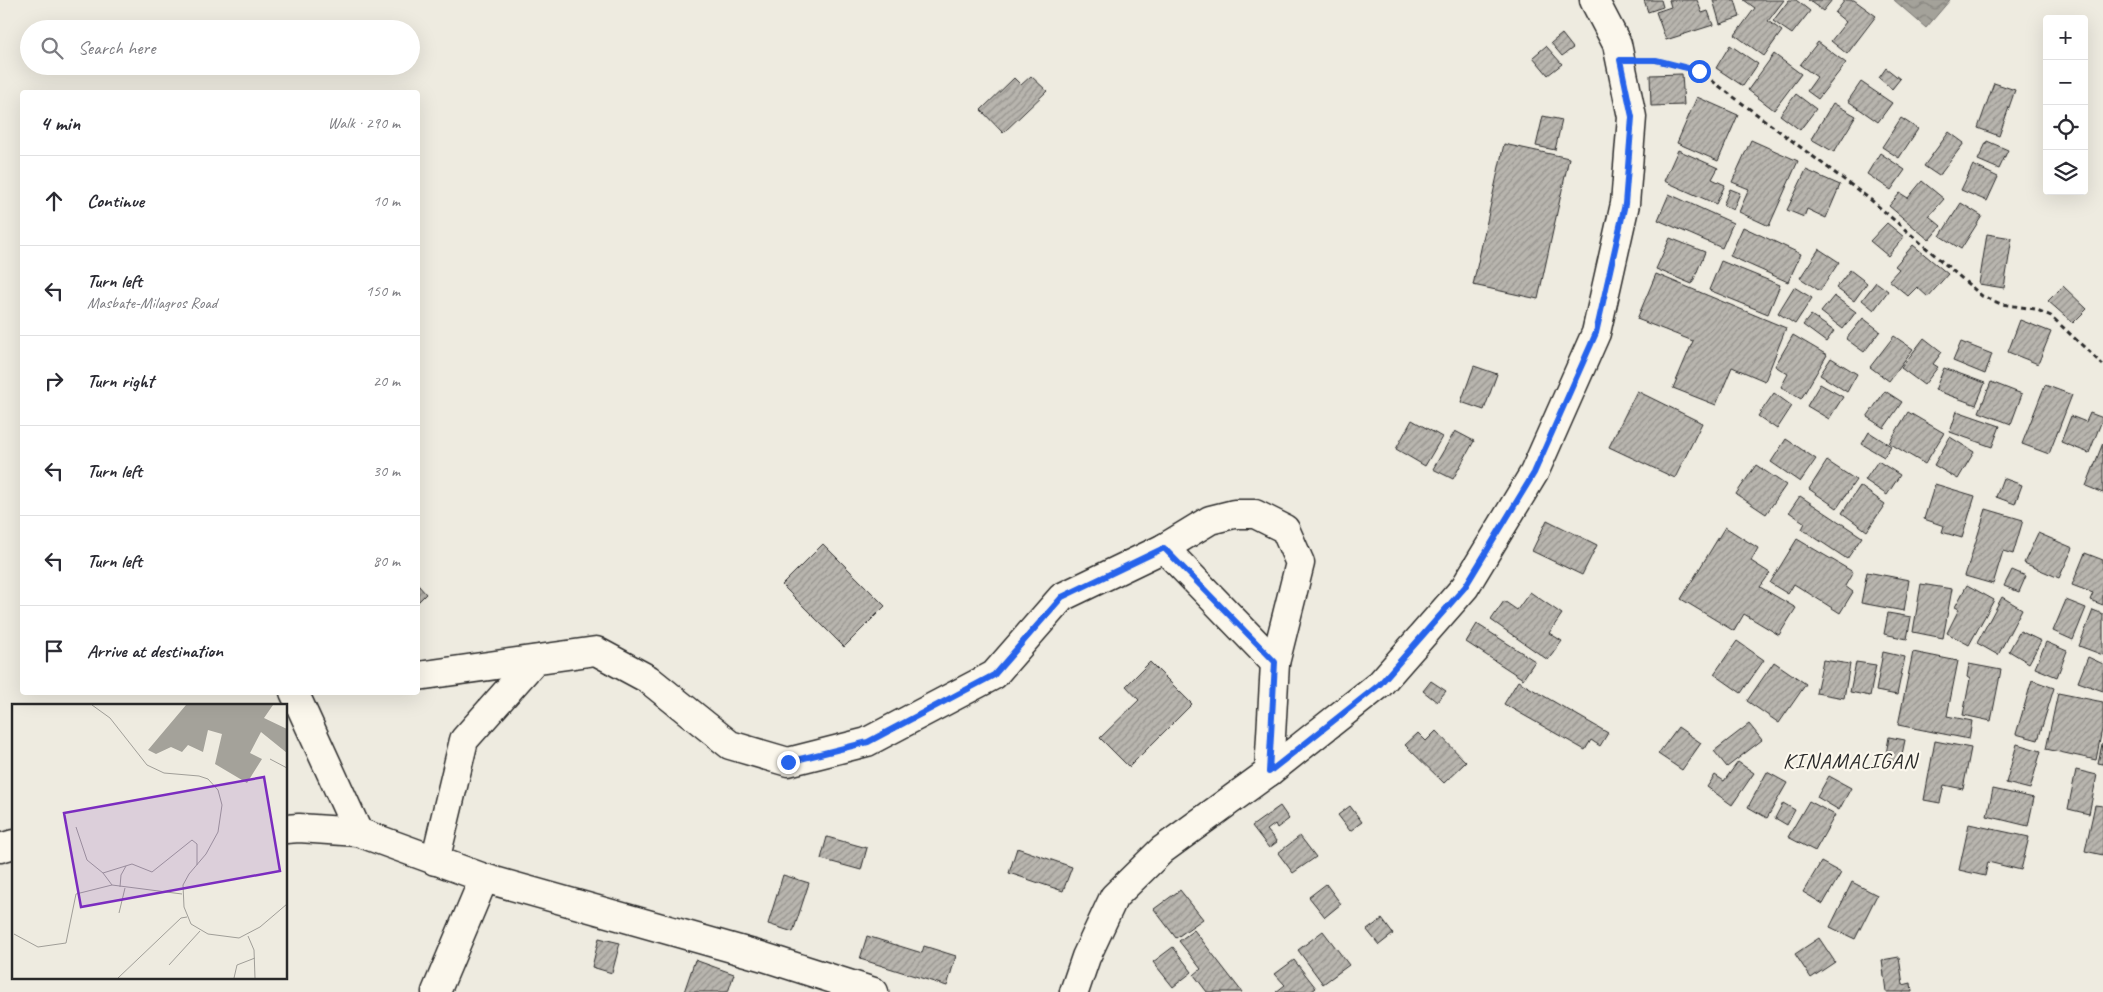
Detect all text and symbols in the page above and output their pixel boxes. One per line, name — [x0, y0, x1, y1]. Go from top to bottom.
map controls — [2043, 15, 2088, 195]
button: + — [2043, 15, 2088, 60]
search box — [20, 20, 420, 75]
icon: search — [38, 34, 66, 62]
text: Search here — [78, 36, 155, 60]
route start — [1688, 60, 1711, 83]
button: − — [2043, 60, 2088, 105]
button: locate — [2043, 105, 2088, 150]
text: 4 min — [40, 110, 80, 136]
text: Walk · 290 m — [328, 113, 400, 133]
button: layers — [2043, 150, 2088, 195]
icon: ahead — [40, 187, 68, 215]
text: Continue — [87, 189, 144, 213]
text: 10 m — [373, 191, 400, 211]
text: Turn left — [87, 269, 142, 293]
icon: left — [40, 277, 68, 305]
text: 150 m — [366, 281, 400, 301]
text: Masbate-Milagros Road — [87, 293, 217, 313]
icon: right — [40, 367, 68, 395]
text: Turn right — [87, 369, 154, 393]
text: 20 m — [373, 371, 400, 391]
icon: left — [40, 457, 68, 485]
text: Turn left — [87, 459, 142, 483]
text: 30 m — [373, 461, 400, 481]
icon: left — [40, 547, 68, 575]
text: Turn left — [87, 549, 142, 573]
text: 80 m — [373, 551, 400, 571]
icon: arrive — [40, 637, 68, 665]
text: Arrive at destination — [87, 639, 223, 663]
inset map — [12, 704, 288, 980]
district label: KINAMALIGAN — [1783, 747, 1920, 775]
route end — [777, 751, 800, 774]

